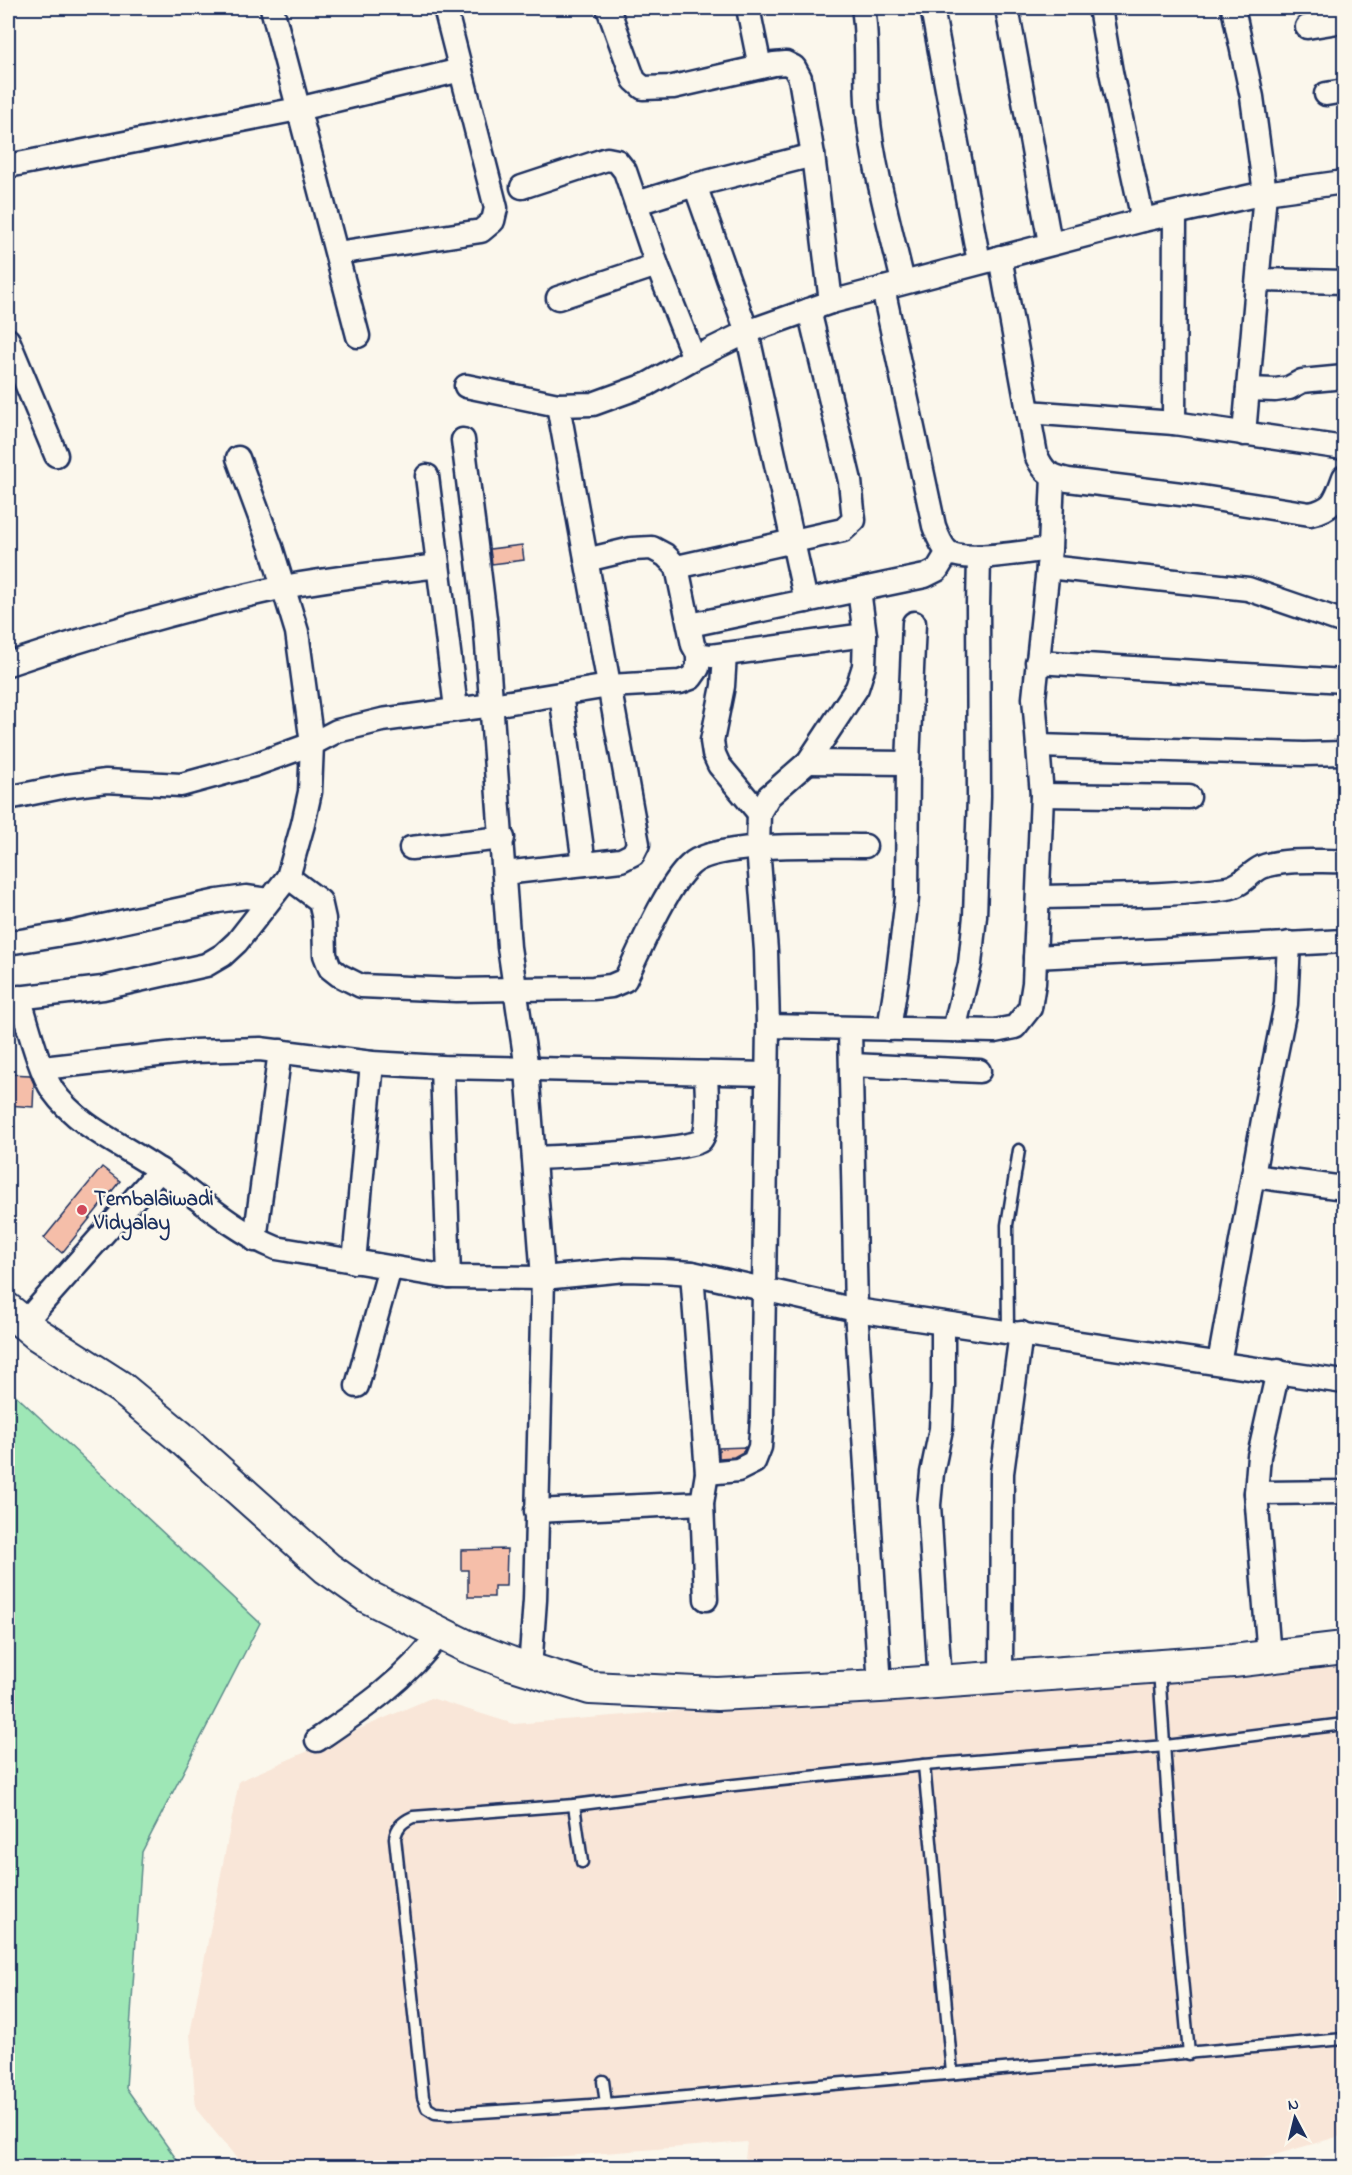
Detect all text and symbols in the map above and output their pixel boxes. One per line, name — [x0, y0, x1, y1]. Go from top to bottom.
place label: Tembalaiwadi Vidyalay — [93, 1185, 214, 1241]
marker: Tembalaiwadi Vidyalay — [75, 1203, 89, 1217]
north arrow — [1265, 2088, 1325, 2148]
text: N — [1287, 2093, 1300, 2118]

